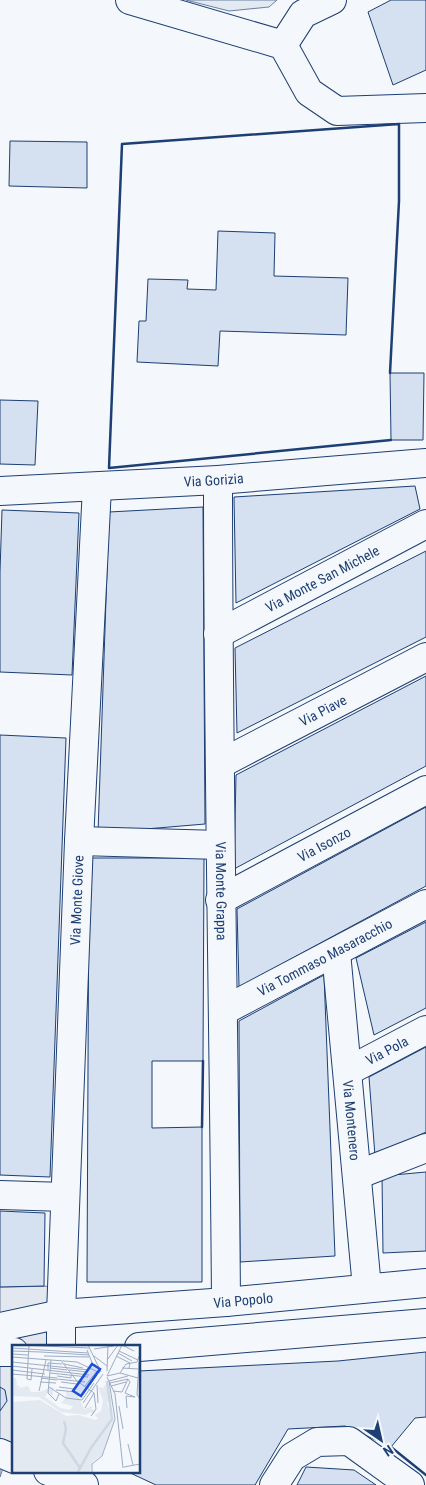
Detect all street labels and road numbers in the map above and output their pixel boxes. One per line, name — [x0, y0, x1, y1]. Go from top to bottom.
street label: Via Gorizia — [183, 470, 244, 490]
street label: Via Monte San Michele — [263, 542, 382, 616]
street label: Via Piave — [297, 691, 350, 729]
street label: Via Isonzo — [295, 824, 353, 865]
street label: Via Monte Grappa — [213, 841, 230, 941]
street label: Via Monte Giove — [67, 854, 86, 946]
street label: Via Tommaso Masaracchio — [255, 915, 395, 999]
street label: Via Pola — [363, 1033, 411, 1068]
street label: Via Montenero — [340, 1079, 363, 1161]
street label: Via Popolo — [213, 1290, 274, 1311]

